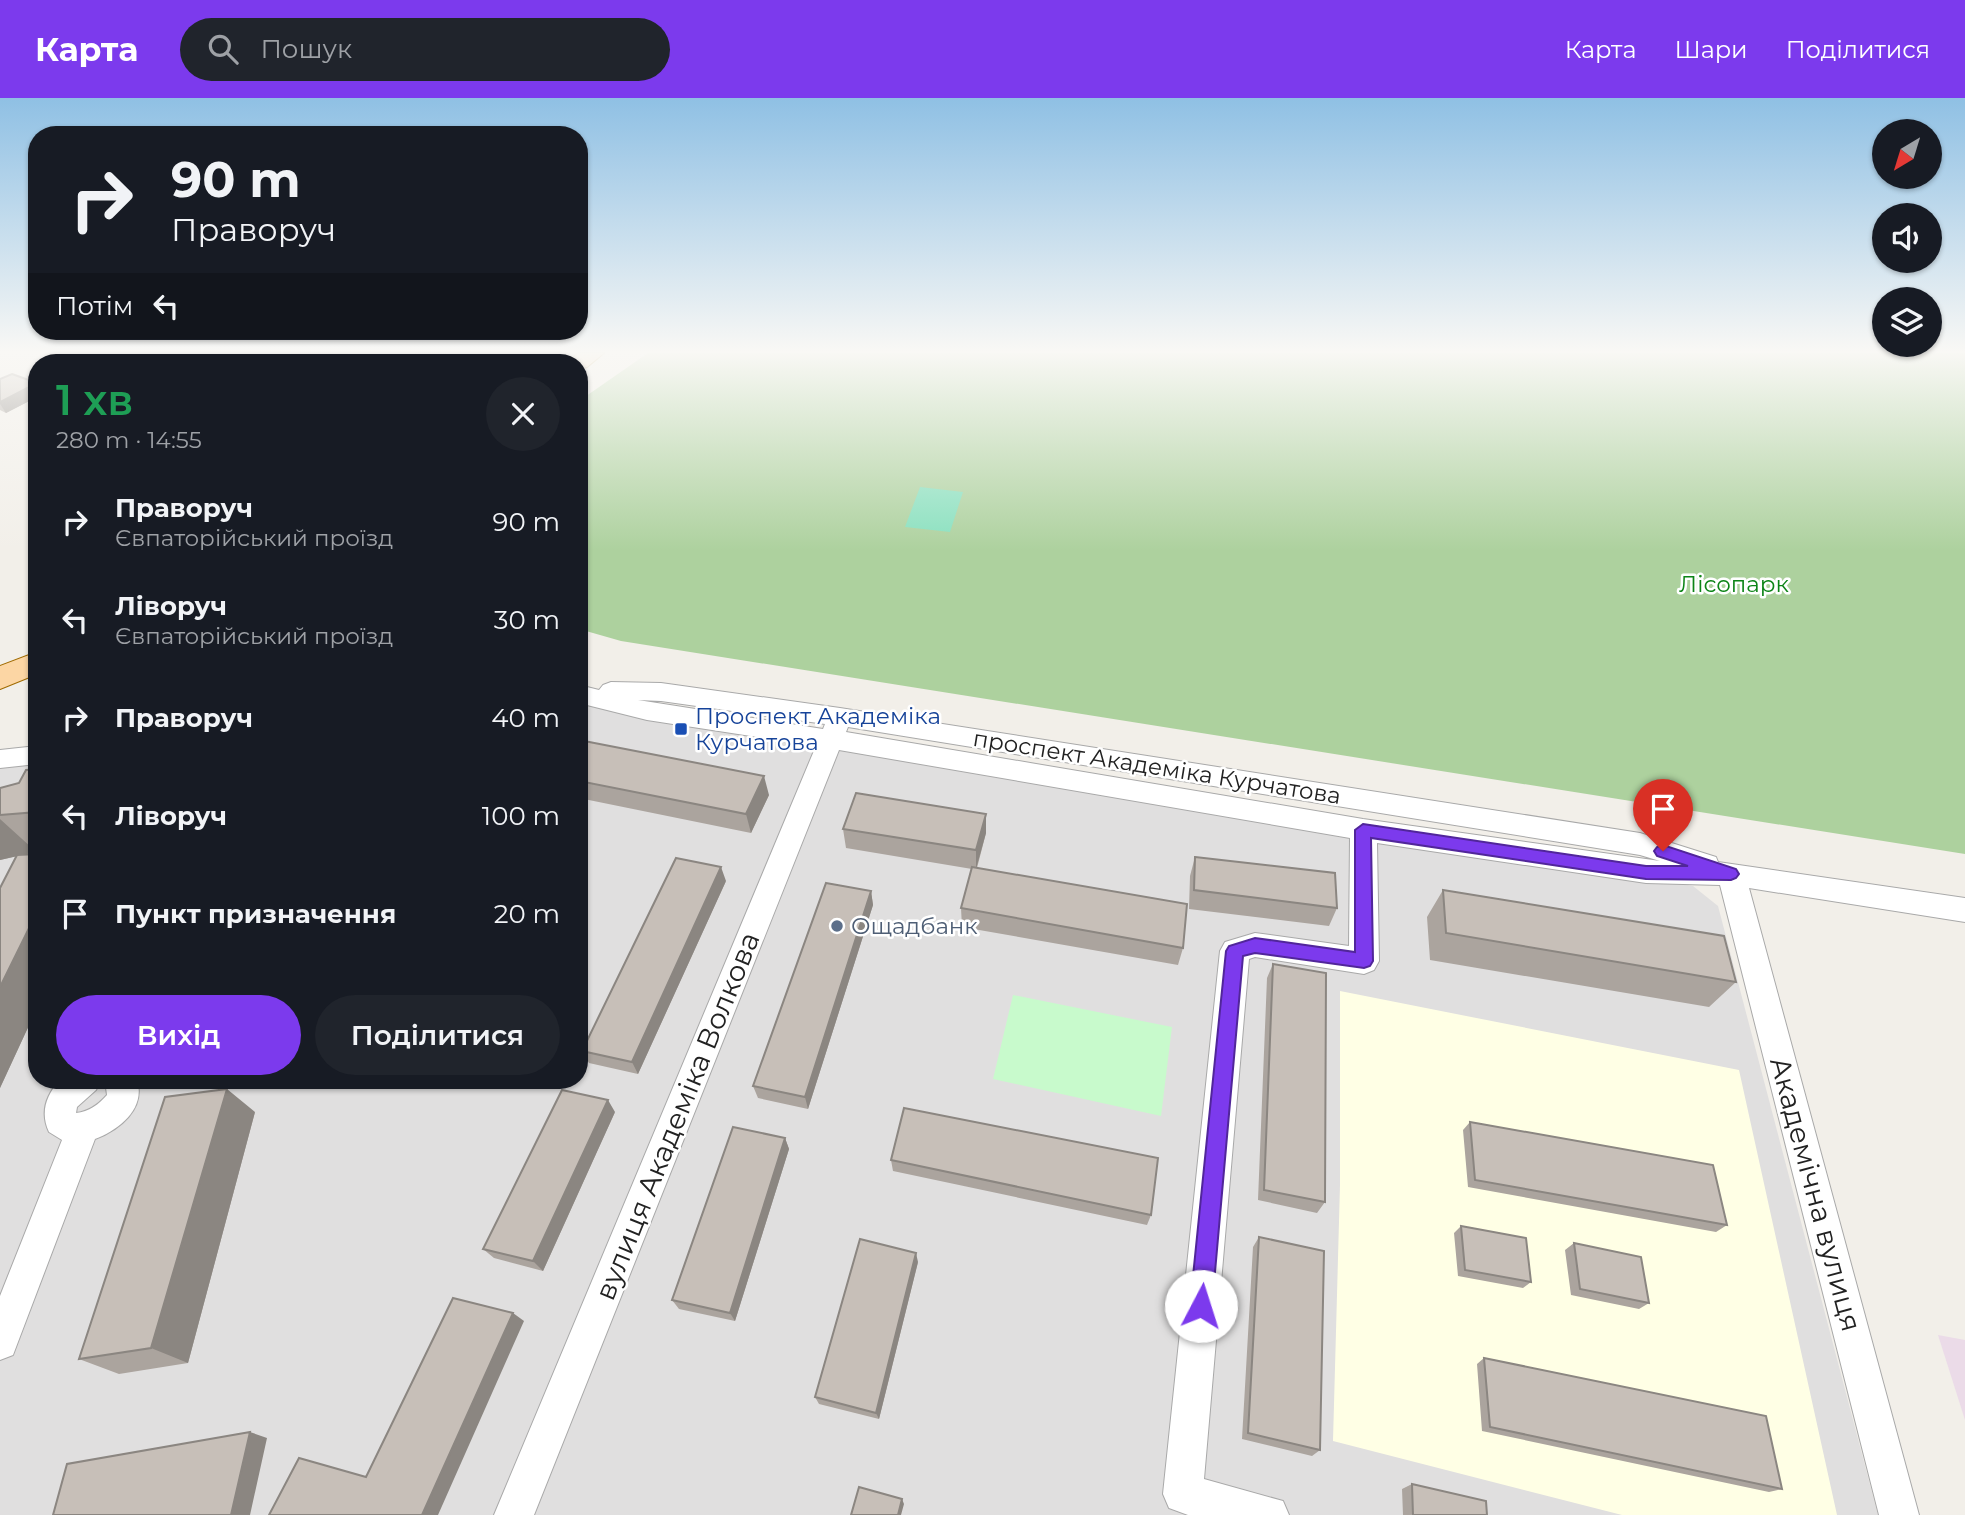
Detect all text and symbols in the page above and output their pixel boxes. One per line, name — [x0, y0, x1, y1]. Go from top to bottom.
search box — [180, 18, 670, 81]
text: Карта — [35, 29, 138, 69]
icon: search — [204, 30, 242, 68]
text: Пошук — [260, 33, 352, 65]
text: Карта — [1565, 35, 1636, 64]
text: Шари — [1674, 35, 1748, 64]
text: Поділитися — [1786, 35, 1930, 64]
north arrow — [1872, 119, 1942, 189]
map controls — [1872, 119, 1942, 357]
text: 90 m — [171, 150, 301, 209]
icon: right — [56, 154, 147, 245]
button: sound — [1872, 203, 1942, 273]
text: Праворуч — [171, 210, 336, 249]
icon: left — [147, 287, 185, 325]
button: layers — [1872, 287, 1942, 357]
text: Потім — [56, 290, 133, 322]
text: 1 хв — [56, 374, 133, 426]
button: close — [486, 377, 560, 451]
text: 280 m · 14:55 — [56, 426, 202, 454]
text: Праворуч — [115, 492, 253, 524]
icon: right — [56, 503, 94, 541]
text: 90 m — [493, 506, 560, 538]
text: Євпаторійський проїзд — [115, 524, 393, 552]
park label: Лісопарк — [1679, 570, 1790, 598]
text: Ліворуч — [115, 590, 227, 622]
icon: left — [56, 601, 94, 639]
text: 30 m — [494, 604, 560, 636]
text: Євпаторійський проїзд — [115, 622, 393, 650]
icon: right — [56, 699, 94, 737]
text: Праворуч — [115, 702, 253, 734]
text: 40 m — [491, 702, 560, 734]
place label: Проспект Академіка Курчатова — [695, 702, 941, 756]
marker: Проспект Академіка Курчатова — [673, 721, 689, 737]
street label: проспект Академіка Курчатова — [971, 724, 1343, 810]
pin — [1633, 779, 1693, 851]
icon: arrive — [1644, 790, 1682, 828]
icon: left — [56, 797, 94, 835]
text: Ліворуч — [115, 800, 227, 832]
text: 100 m — [482, 800, 560, 832]
icon: arrive — [56, 895, 94, 933]
text: Пункт призначення — [115, 898, 396, 930]
text: 20 m — [494, 898, 560, 930]
place label: Ощадбанк — [851, 912, 978, 940]
marker: Ощадбанк — [829, 918, 845, 934]
street label: вулиця Академіка Волкова — [587, 927, 767, 1305]
button: Вихід — [56, 995, 301, 1075]
button: Поділитися — [315, 995, 560, 1075]
street label: Академічна вулиця — [1763, 1053, 1869, 1335]
position arrow — [1164, 1269, 1238, 1343]

